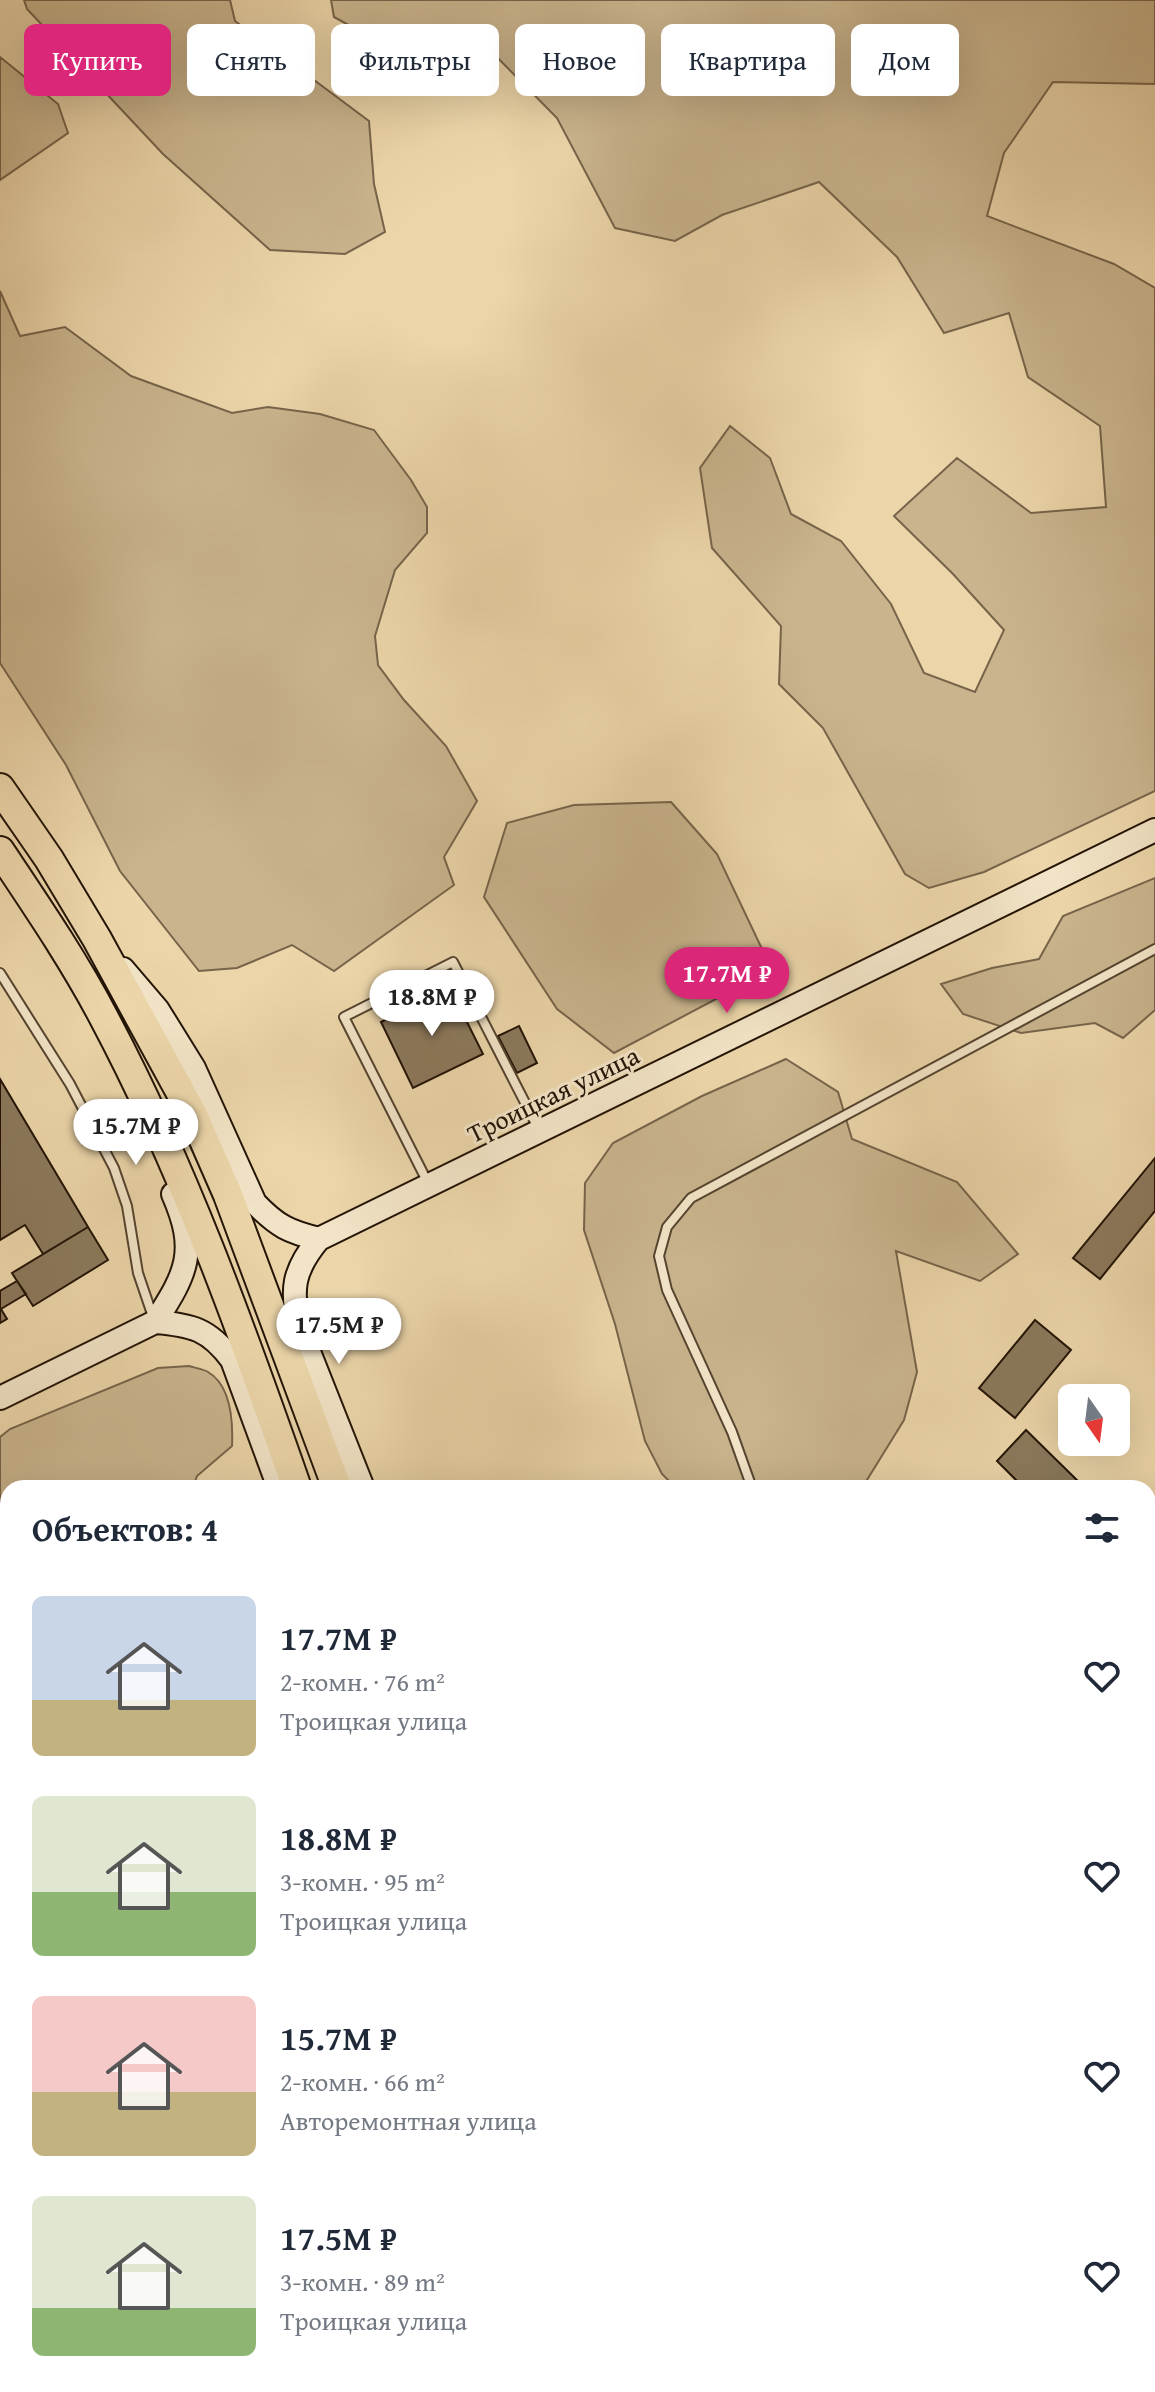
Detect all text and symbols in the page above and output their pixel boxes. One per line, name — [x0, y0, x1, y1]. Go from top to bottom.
chip: Купить — [24, 24, 171, 96]
chip: Снять — [187, 24, 315, 96]
chip: Фильтры — [331, 24, 499, 96]
chip: Новое — [515, 24, 645, 96]
chip: Квартира — [661, 24, 835, 96]
chip: Дом — [851, 24, 959, 96]
pin: 17.7M ₽ — [653, 947, 801, 1015]
text: 17.7M ₽ — [682, 953, 772, 992]
pin: 18.8M ₽ — [358, 970, 506, 1038]
text: 18.8M ₽ — [387, 976, 477, 1015]
street label: Троицкая улица — [460, 1035, 646, 1153]
pin: 15.7M ₽ — [62, 1099, 210, 1167]
text: 15.7M ₽ — [91, 1105, 181, 1144]
pin: 17.5M ₽ — [265, 1298, 413, 1366]
text: 17.5M ₽ — [294, 1304, 384, 1343]
north arrow — [1058, 1384, 1130, 1456]
map controls — [1058, 1384, 1130, 1456]
text: Объектов: 4 — [32, 1504, 218, 1553]
icon: filters — [1080, 1506, 1124, 1550]
text: 17.7M ₽ — [280, 1613, 397, 1662]
icon: home — [96, 1628, 192, 1724]
icon: heart — [1080, 1654, 1124, 1698]
text: 2-комн. · 76 m² — [280, 1662, 445, 1701]
text: Троицкая улица — [280, 1701, 467, 1740]
text: 18.8M ₽ — [280, 1813, 397, 1862]
icon: home — [96, 1828, 192, 1924]
icon: heart — [1080, 1854, 1124, 1898]
text: 3-комн. · 95 m² — [280, 1862, 445, 1901]
text: Троицкая улица — [280, 1901, 467, 1940]
text: 15.7M ₽ — [280, 2013, 397, 2062]
icon: home — [96, 2028, 192, 2124]
icon: heart — [1080, 2054, 1124, 2098]
text: 2-комн. · 66 m² — [280, 2062, 445, 2101]
text: Авторемонтная улица — [280, 2101, 537, 2140]
text: 17.5M ₽ — [280, 2213, 397, 2262]
icon: home — [96, 2228, 192, 2324]
icon: heart — [1080, 2254, 1124, 2298]
text: 3-комн. · 89 m² — [280, 2262, 445, 2301]
text: Троицкая улица — [280, 2301, 467, 2340]

